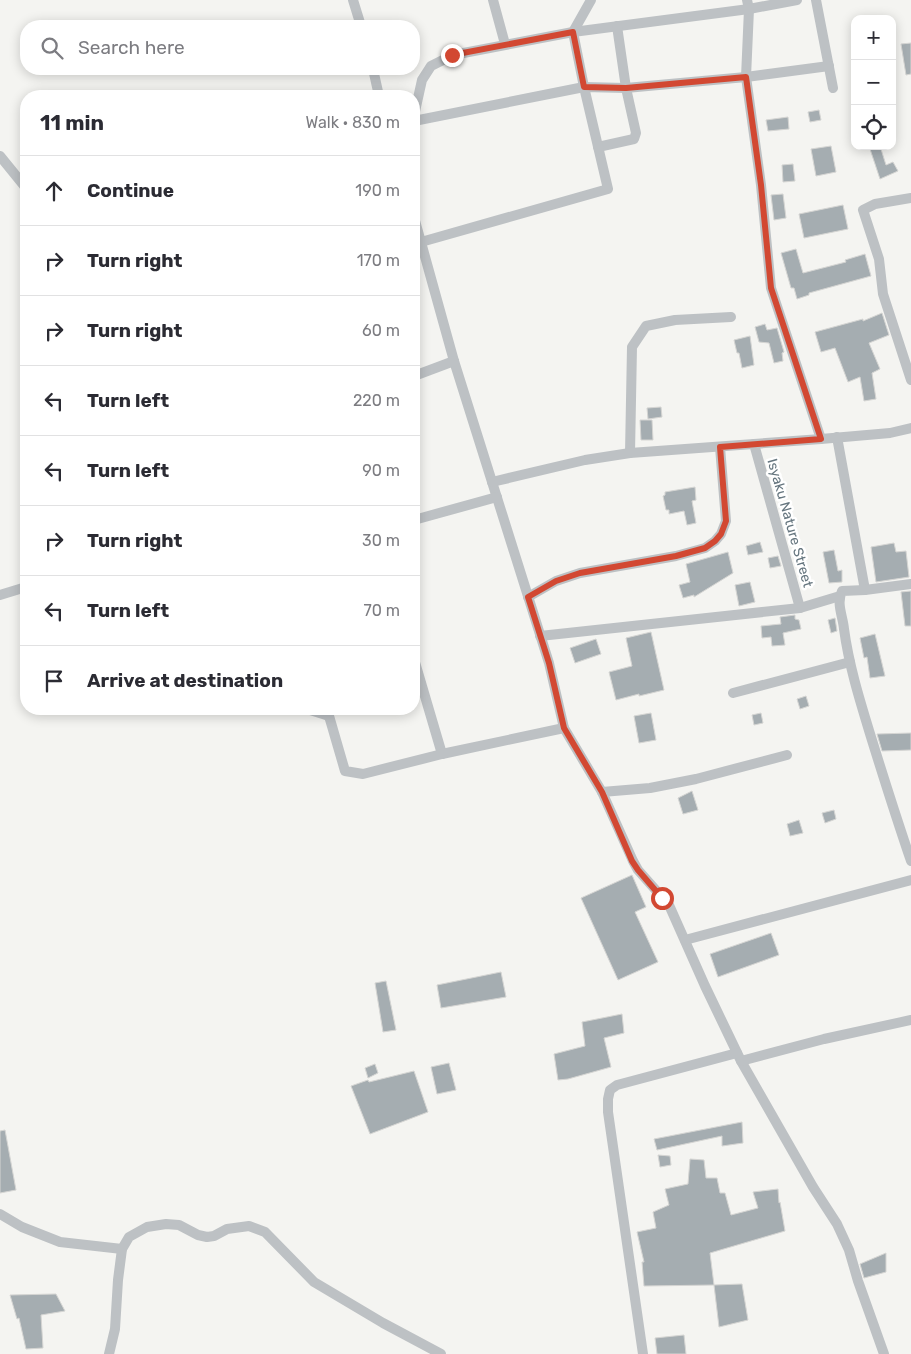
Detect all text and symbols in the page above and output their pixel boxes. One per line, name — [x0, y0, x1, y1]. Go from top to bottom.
map controls — [851, 15, 896, 150]
button: + — [851, 15, 896, 60]
search box — [20, 20, 420, 75]
icon: search — [38, 34, 66, 62]
text: Search here — [78, 36, 185, 59]
route end — [441, 44, 464, 67]
button: − — [851, 60, 896, 105]
button: locate — [851, 105, 896, 150]
text: 11 min — [40, 110, 104, 135]
text: Walk · 830 m — [306, 113, 400, 132]
icon: ahead — [40, 177, 68, 205]
text: Continue — [87, 179, 174, 202]
text: 190 m — [355, 181, 400, 200]
icon: right — [40, 247, 68, 275]
text: Turn right — [87, 249, 182, 272]
text: 170 m — [357, 251, 400, 270]
icon: right — [40, 317, 68, 345]
text: Turn right — [87, 319, 182, 342]
text: 60 m — [362, 321, 400, 340]
icon: left — [40, 387, 68, 415]
text: Turn left — [87, 389, 169, 412]
text: 220 m — [353, 391, 400, 410]
icon: left — [40, 457, 68, 485]
street label: Isyaku Nature Street — [763, 457, 817, 590]
text: Turn left — [87, 459, 169, 482]
text: 90 m — [362, 461, 400, 480]
icon: right — [40, 527, 68, 555]
text: Turn right — [87, 529, 182, 552]
text: 30 m — [362, 531, 400, 550]
icon: left — [40, 597, 68, 625]
text: Turn left — [87, 599, 169, 622]
text: 70 m — [363, 601, 400, 620]
icon: arrive — [40, 667, 68, 695]
text: Arrive at destination — [87, 669, 283, 692]
route start — [651, 887, 674, 910]

